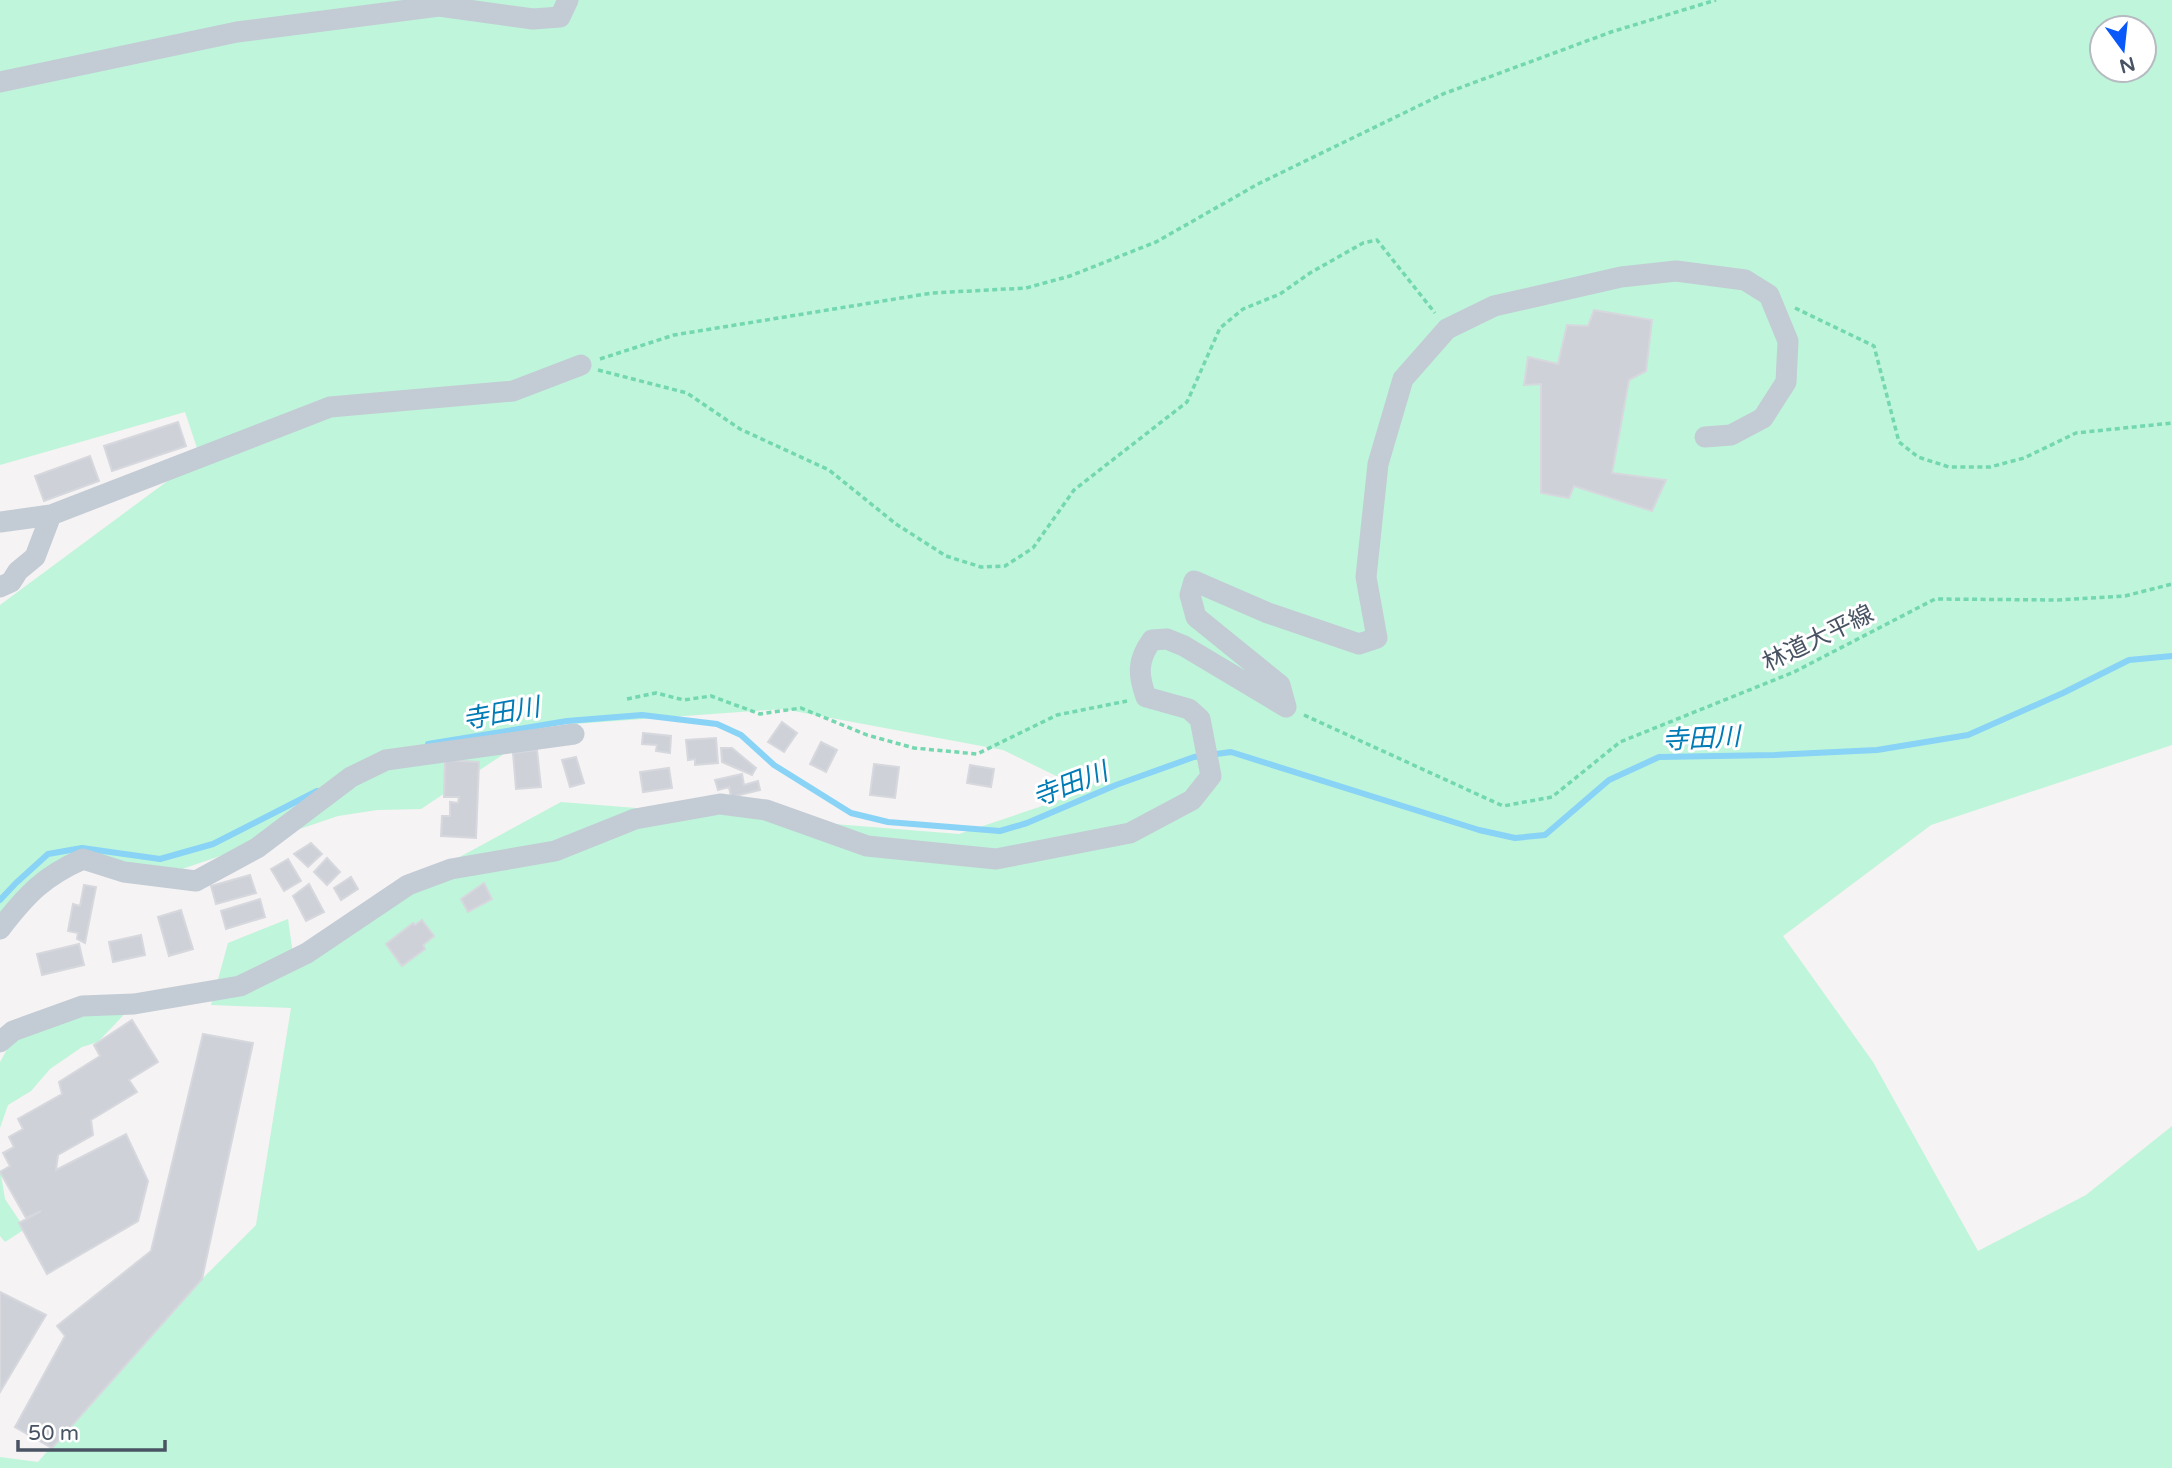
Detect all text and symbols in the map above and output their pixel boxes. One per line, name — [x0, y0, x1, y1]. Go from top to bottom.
north arrow — [2088, 14, 2158, 84]
text: N — [2117, 52, 2137, 77]
street label: 林道大平線 — [1758, 599, 1879, 678]
water label: 寺田川 — [460, 691, 545, 736]
water label: 寺田川 — [1661, 721, 1744, 756]
water label: 寺田川 — [1028, 755, 1115, 813]
scale bar — [18, 1408, 164, 1452]
text: 50 m — [28, 1421, 79, 1446]

